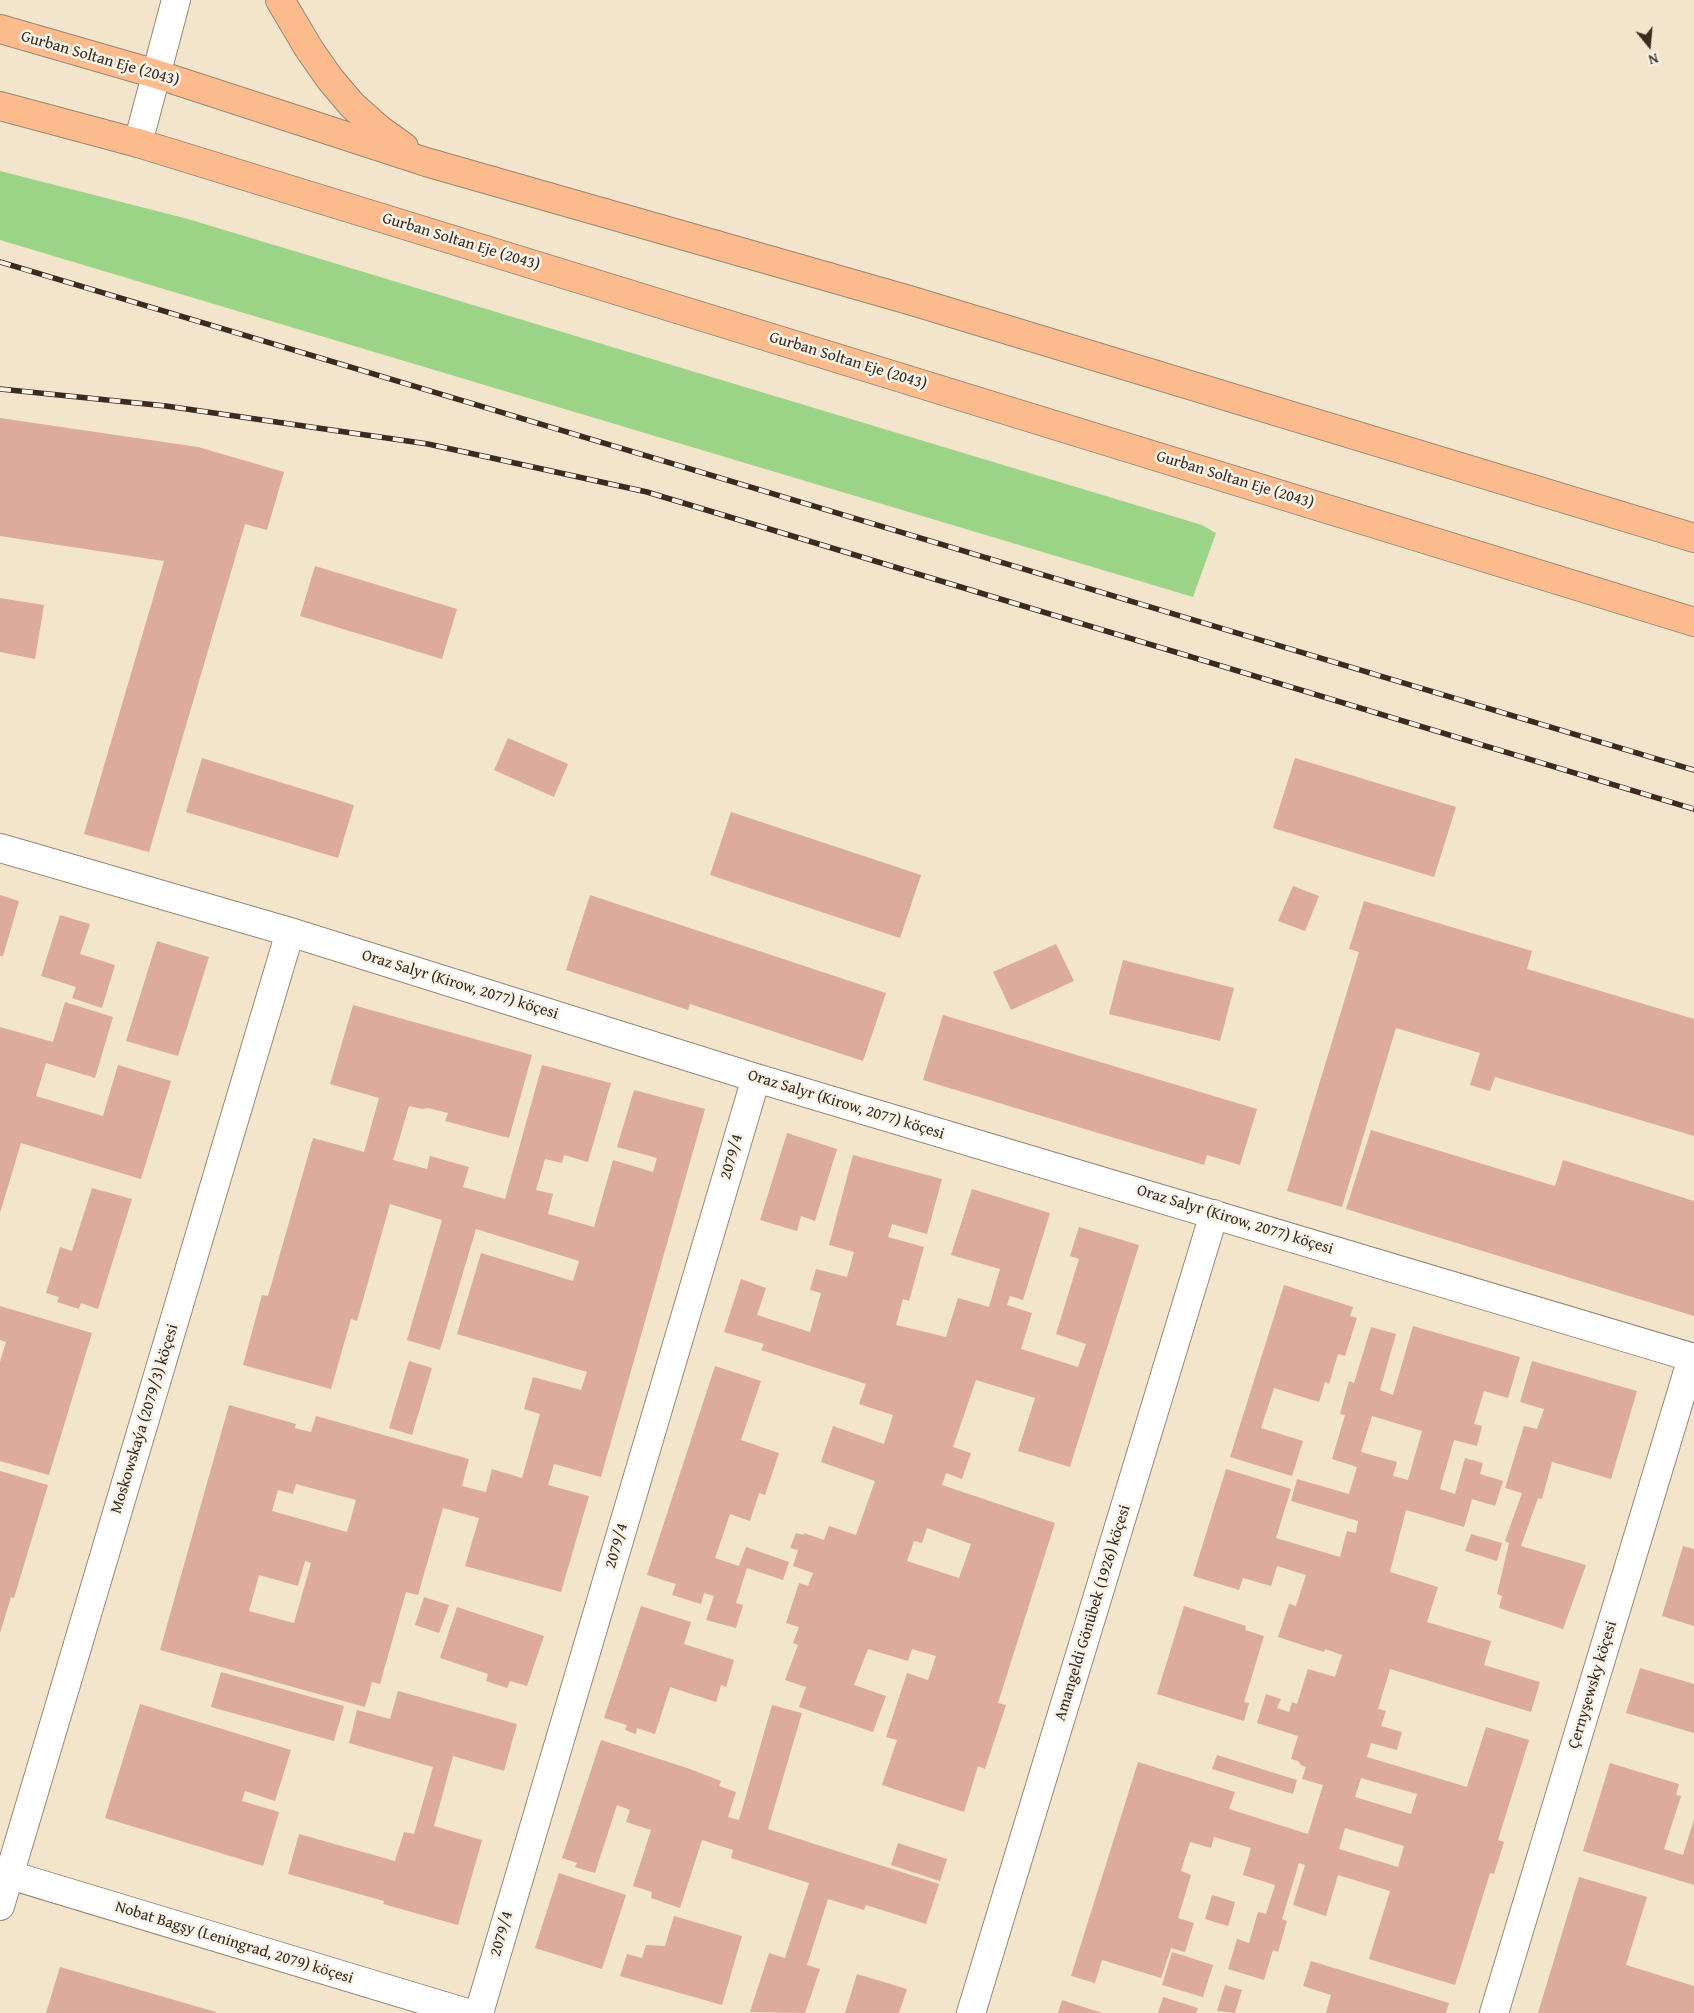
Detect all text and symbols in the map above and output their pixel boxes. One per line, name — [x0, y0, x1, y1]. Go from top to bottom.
north arrow — [1624, 20, 1674, 70]
street label: Gurban Soltan Eje (2043) — [19, 27, 181, 91]
text: N — [1646, 48, 1661, 70]
street label: Gurban Soltan Eje (2043) — [380, 209, 542, 275]
street label: Gurban Soltan Eje (2043) — [767, 328, 929, 394]
street label: Gurban Soltan Eje (2043) — [1154, 447, 1316, 513]
street label: Oraz Salyr (Kirow, 2077) köçesi — [359, 946, 561, 1024]
street label: Oraz Salyr (Kirow, 2077) köçesi — [745, 1066, 947, 1144]
street label: 2079/4 — [716, 1132, 748, 1182]
street label: Oraz Salyr (Kirow, 2077) köçesi — [1134, 1181, 1336, 1259]
street label: Moskowskaýa (2079/3) köçesi — [107, 1322, 183, 1516]
street label: Amangeldi Gönübek (1926) köçesi — [1051, 1503, 1135, 1723]
street label: 2079/4 — [601, 1521, 633, 1571]
street label: Çernyşewsky köçesi — [1564, 1619, 1622, 1751]
street label: Nobat Bagşy (Leningrad, 2079) köçesi — [113, 1898, 355, 1988]
street label: 2079/4 — [486, 1909, 518, 1959]

